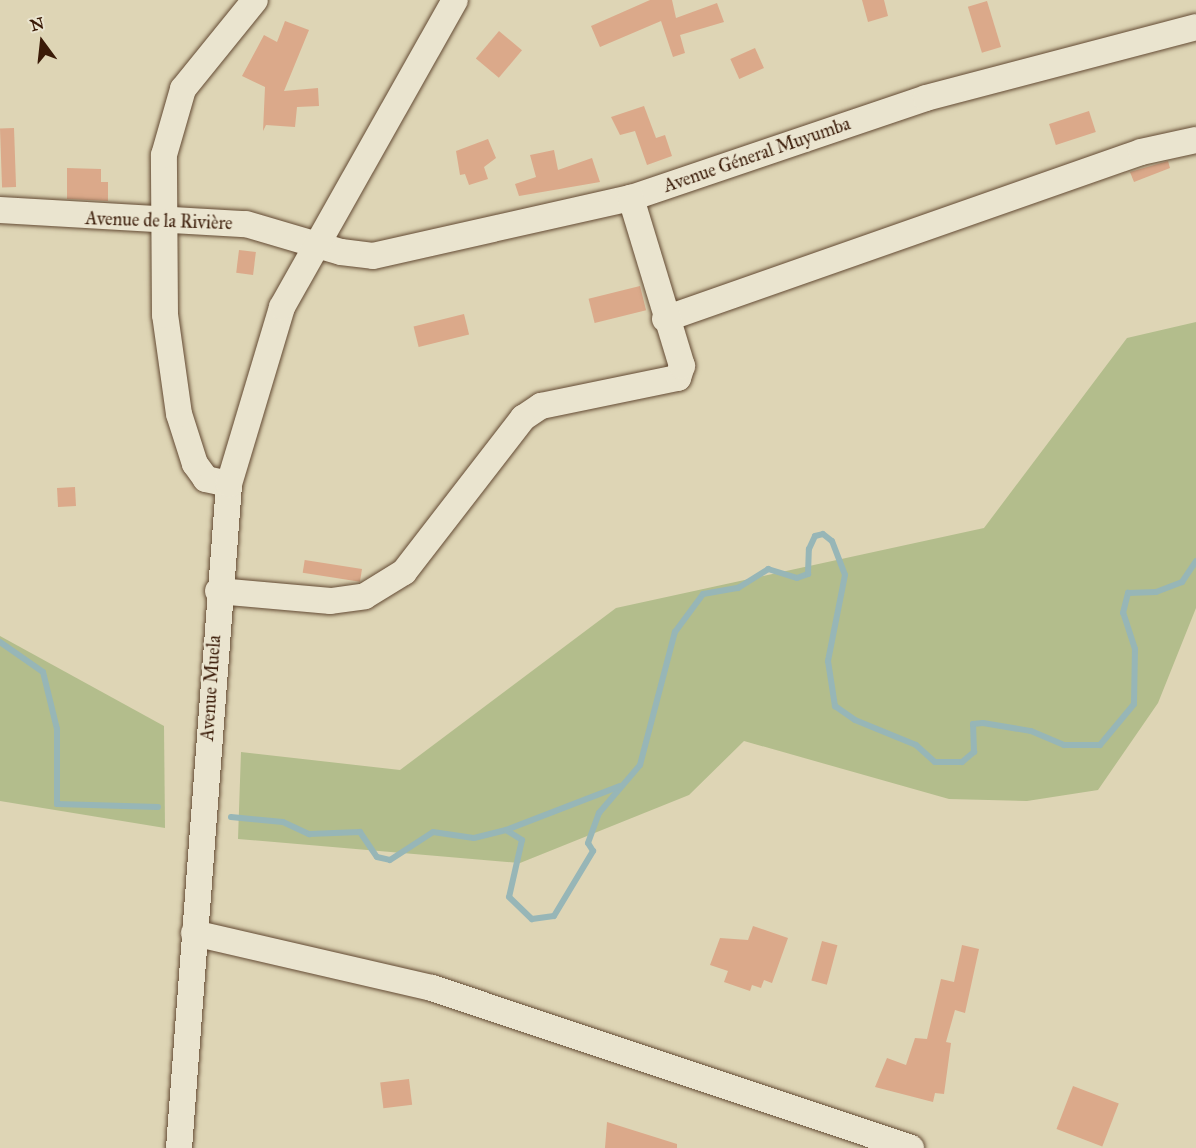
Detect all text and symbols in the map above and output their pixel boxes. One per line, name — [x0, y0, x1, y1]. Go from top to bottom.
north arrow — [12, 12, 72, 72]
text: N — [28, 13, 46, 35]
street label: Avenue Géneral Muyumba — [661, 113, 853, 197]
street label: Avenue de la Rivière — [85, 208, 233, 234]
street label: Avenue Muela — [197, 634, 225, 742]

